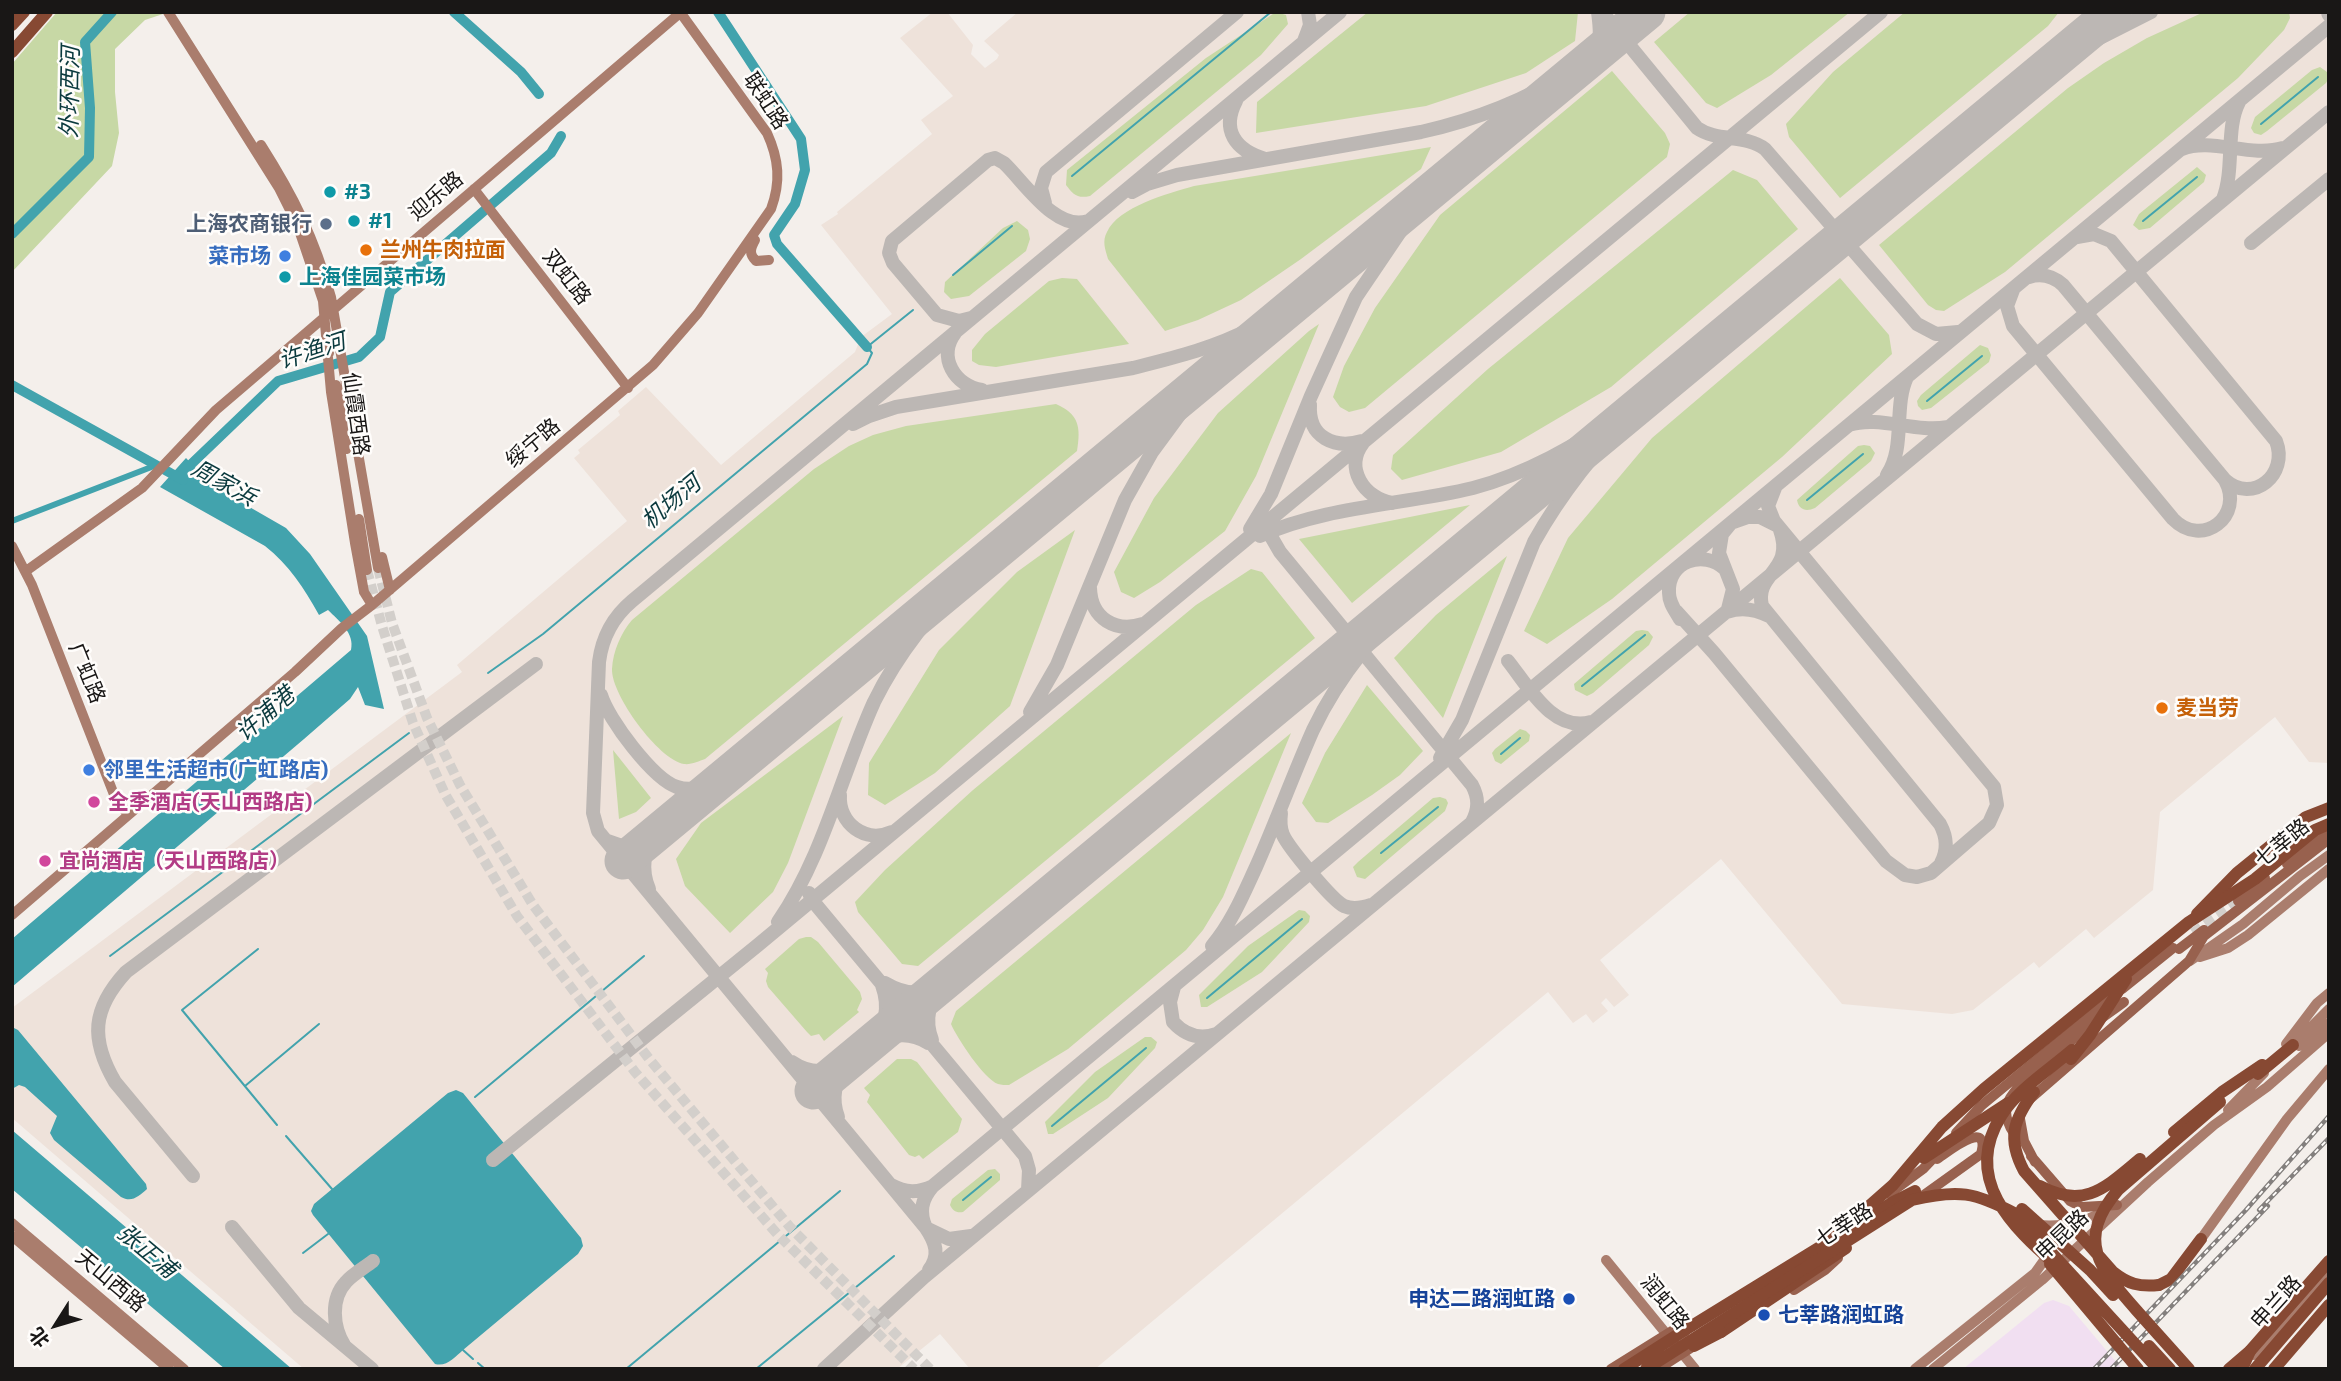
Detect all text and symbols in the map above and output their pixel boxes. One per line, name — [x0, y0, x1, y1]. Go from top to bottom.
water label: 外环西河 — [55, 46, 85, 138]
street label: 联虹路 — [738, 68, 794, 134]
street label: 迎乐路 — [404, 166, 468, 226]
place label: #3 — [344, 179, 371, 205]
marker: #3 — [322, 184, 338, 200]
place label: #1 — [368, 208, 392, 234]
place label: 上海农商银行 — [186, 211, 312, 237]
marker: #1 — [346, 213, 362, 229]
marker: 上海农商银行 — [318, 216, 334, 232]
place label: 兰州牛肉拉面 — [380, 237, 506, 263]
marker: 兰州牛肉拉面 — [358, 242, 374, 258]
place label: 菜市场 — [208, 243, 271, 269]
street label: 双虹路 — [538, 244, 596, 310]
marker: 菜市场 — [277, 248, 293, 264]
place label: 上海佳园菜市场 — [299, 264, 446, 290]
marker: 上海佳园菜市场 — [277, 269, 293, 285]
water label: 许渔河 — [275, 327, 349, 375]
street label: 仙霞西路 — [338, 371, 374, 457]
street label: 绥宁路 — [501, 413, 565, 473]
water label: 周家浜 — [187, 454, 261, 512]
water label: 机场河 — [636, 469, 706, 535]
street label: 广虹路 — [64, 639, 110, 707]
water label: 许浦港 — [230, 681, 300, 747]
place label: 麦当劳 — [2176, 695, 2239, 721]
marker: 麦当劳 — [2154, 700, 2170, 716]
place label: 邻里生活超市(广虹路店) — [103, 757, 328, 783]
marker: 邻里生活超市(广虹路店) — [81, 762, 97, 778]
place label: 全季酒店(天山西路店) — [108, 789, 312, 815]
marker: 全季酒店(天山西路店) — [86, 794, 102, 810]
street label: 七莘路 — [2250, 813, 2314, 873]
place label: 宜尚酒店（天山西路店） — [59, 848, 290, 874]
marker: 宜尚酒店（天山西路店） — [37, 853, 53, 869]
street label: 七莘路 — [1811, 1197, 1877, 1253]
street label: 申昆路 — [2030, 1204, 2094, 1266]
water label: 张正浦 — [112, 1218, 182, 1284]
street label: 天山西路 — [71, 1244, 151, 1318]
street label: 润虹路 — [1635, 1270, 1695, 1334]
street label: 申兰路 — [2246, 1270, 2306, 1334]
place label: 申达二路润虹路 — [1408, 1286, 1555, 1312]
north arrow — [21, 1290, 91, 1360]
marker: 申达二路润虹路 — [1561, 1291, 1577, 1307]
place label: 七莘路润虹路 — [1778, 1302, 1904, 1328]
marker: 七莘路润虹路 — [1756, 1307, 1772, 1323]
text: 北 — [24, 1323, 54, 1352]

